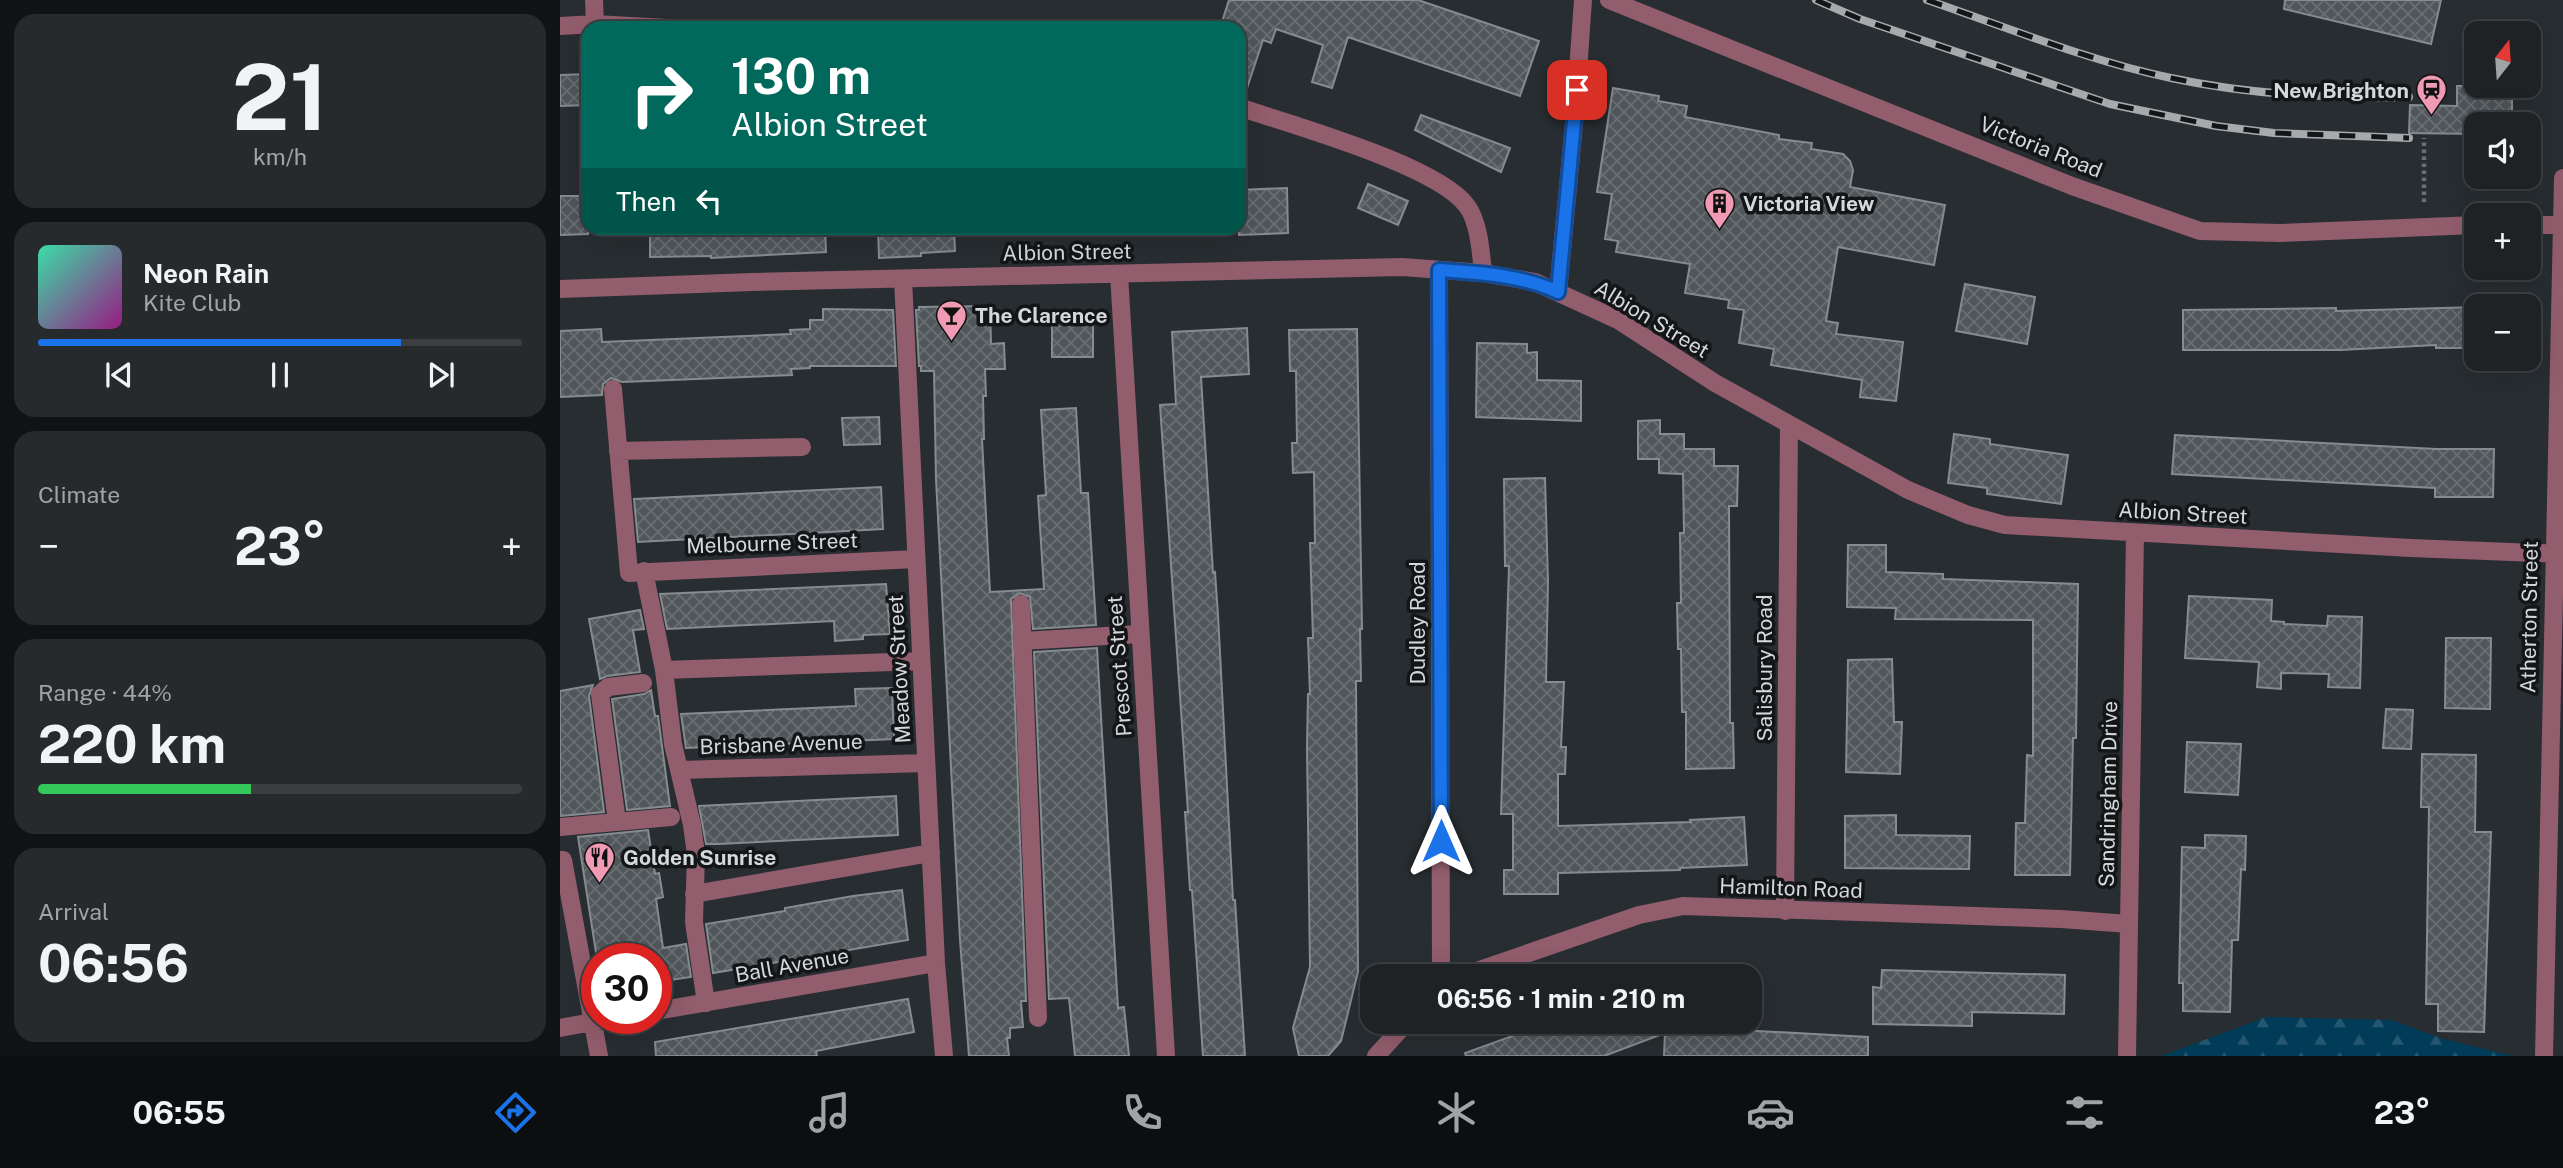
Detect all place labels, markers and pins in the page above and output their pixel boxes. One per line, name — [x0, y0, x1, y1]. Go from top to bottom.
pin — [1547, 60, 1607, 120]
station icon: New Brighton — [2415, 73, 2449, 117]
place label: New Brighton — [2273, 78, 2409, 103]
building icon: Victoria View — [1703, 186, 1737, 230]
place label: Victoria View — [1743, 191, 1875, 216]
bar icon: The Clarence — [935, 298, 969, 342]
place label: The Clarence — [975, 303, 1108, 328]
restaurant icon: Golden Sunrise — [583, 840, 617, 884]
place label: Golden Sunrise — [623, 845, 776, 870]

